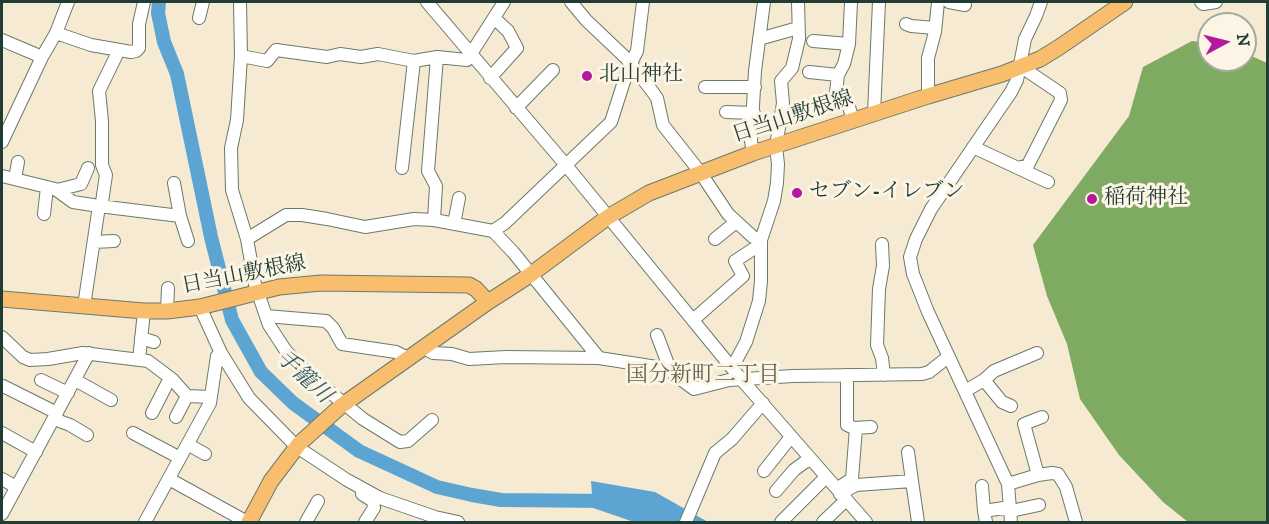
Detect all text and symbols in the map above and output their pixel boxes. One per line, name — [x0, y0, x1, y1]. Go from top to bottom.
north arrow — [1197, 12, 1257, 72]
text: N — [1232, 32, 1254, 48]
place label: 北山神社 — [599, 63, 683, 89]
marker: 北山神社 — [580, 69, 594, 83]
street label: 日当山敷根線 — [729, 87, 857, 149]
place label: セブン-イレブン — [809, 180, 965, 206]
marker: セブン-イレブン — [790, 186, 804, 200]
place label: 稲荷神社 — [1104, 186, 1188, 212]
marker: 稲荷神社 — [1085, 192, 1099, 206]
street label: 日当山敷根線 — [180, 252, 308, 300]
water label: 手籠川 — [270, 346, 336, 410]
district label: 国分新町二丁目 — [626, 363, 780, 389]

